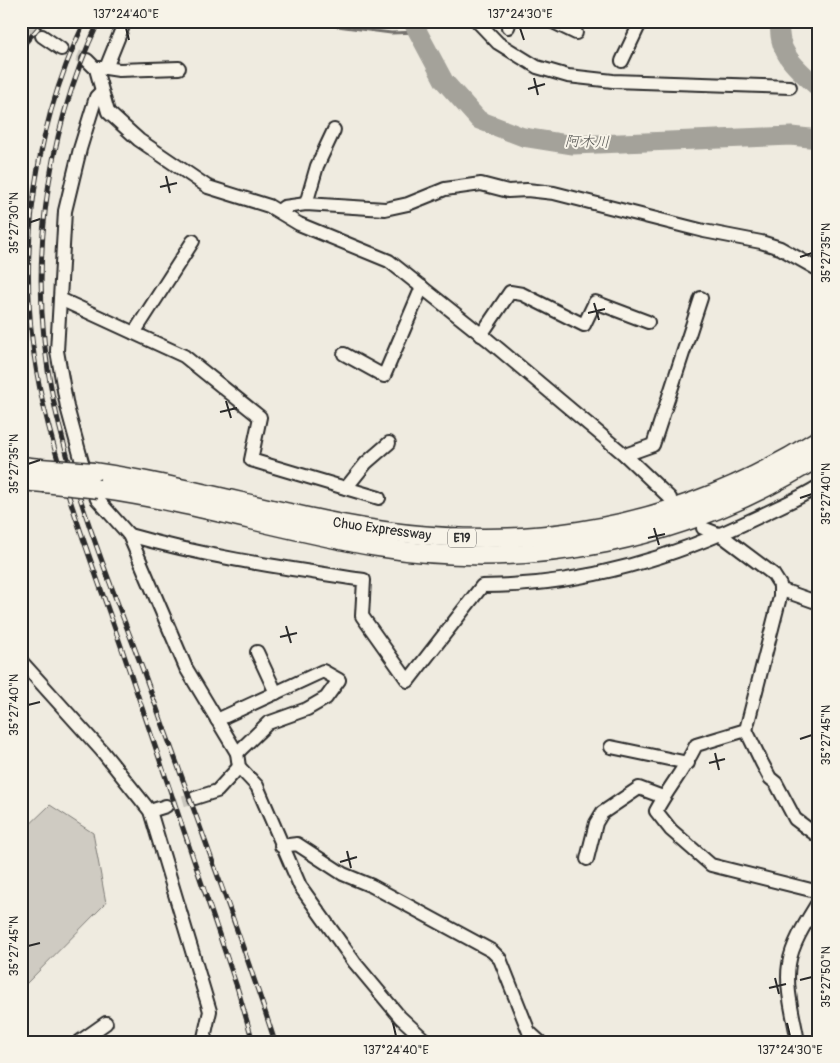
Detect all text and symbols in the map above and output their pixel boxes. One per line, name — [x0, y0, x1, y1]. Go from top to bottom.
text: 137°24'40"E — [93, 7, 159, 22]
text: 137°24'30"E — [487, 7, 553, 22]
water label: 阿木川 — [564, 132, 610, 152]
text: 35°27'30"N — [7, 192, 22, 254]
text: 35°27'35"N — [819, 223, 834, 283]
text: 35°27'35"N — [7, 434, 22, 494]
text: 35°27'40"N — [819, 463, 834, 525]
street label: Chuo Expressway — [332, 514, 432, 544]
road number: E19 — [448, 528, 476, 548]
text: 35°27'40"N — [7, 674, 22, 736]
text: 35°27'45"N — [819, 705, 834, 765]
text: 35°27'45"N — [7, 916, 22, 976]
text: 35°27'50"N — [819, 946, 834, 1008]
text: 137°24'40"E — [363, 1043, 429, 1058]
text: 137°24'30"E — [757, 1043, 823, 1058]

